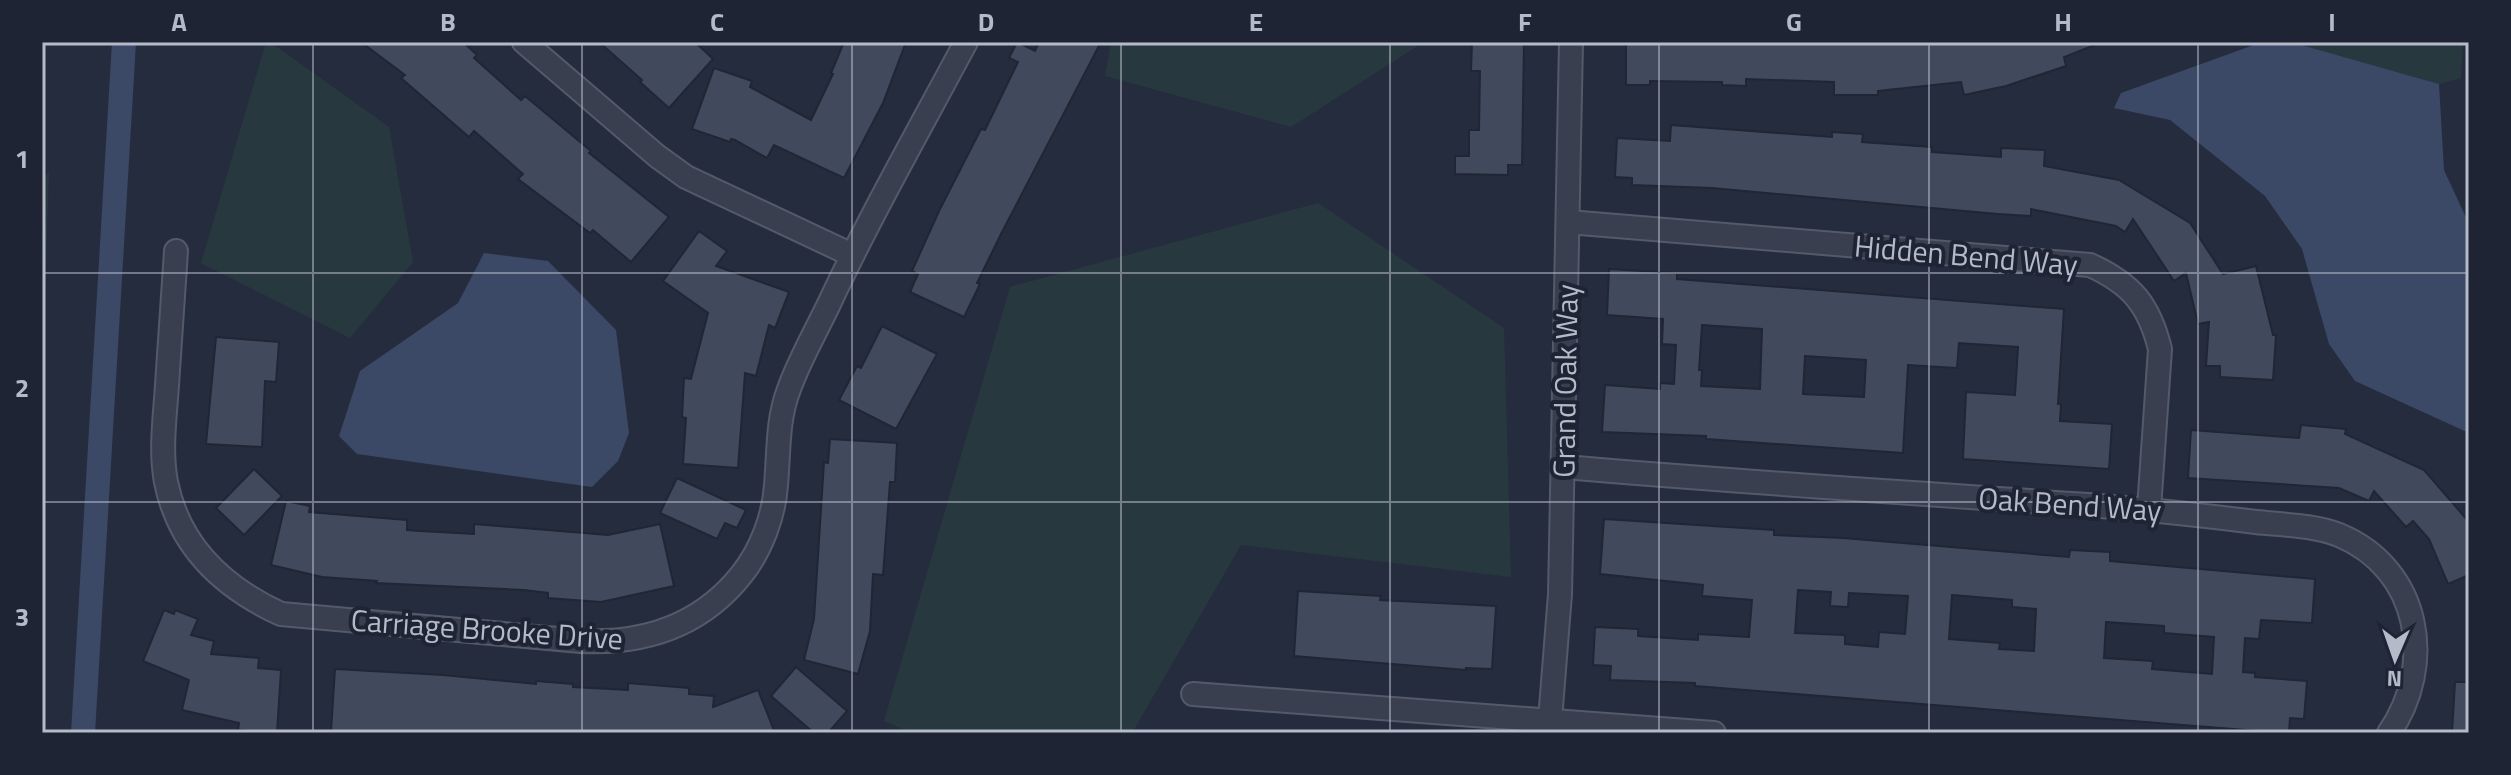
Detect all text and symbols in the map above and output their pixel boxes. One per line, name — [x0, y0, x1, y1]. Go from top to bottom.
text: A — [171, 2, 187, 41]
text: B — [440, 2, 456, 41]
text: C — [710, 2, 724, 41]
text: D — [978, 2, 994, 41]
text: E — [1249, 2, 1263, 41]
text: F — [1518, 2, 1532, 41]
text: G — [1786, 2, 1802, 41]
text: H — [2054, 2, 2072, 41]
text: I — [2328, 2, 2336, 41]
text: 1 — [15, 139, 29, 178]
street label: Hidden Bend Way — [1852, 222, 2080, 288]
street label: Grand Oak Way — [1540, 284, 1590, 478]
text: 2 — [15, 368, 29, 407]
street label: Oak Bend Way — [1977, 475, 2163, 533]
text: 3 — [15, 597, 29, 636]
street label: Carriage Brooke Drive — [349, 597, 625, 661]
north arrow — [2355, 619, 2435, 699]
text: N — [2386, 662, 2403, 696]

